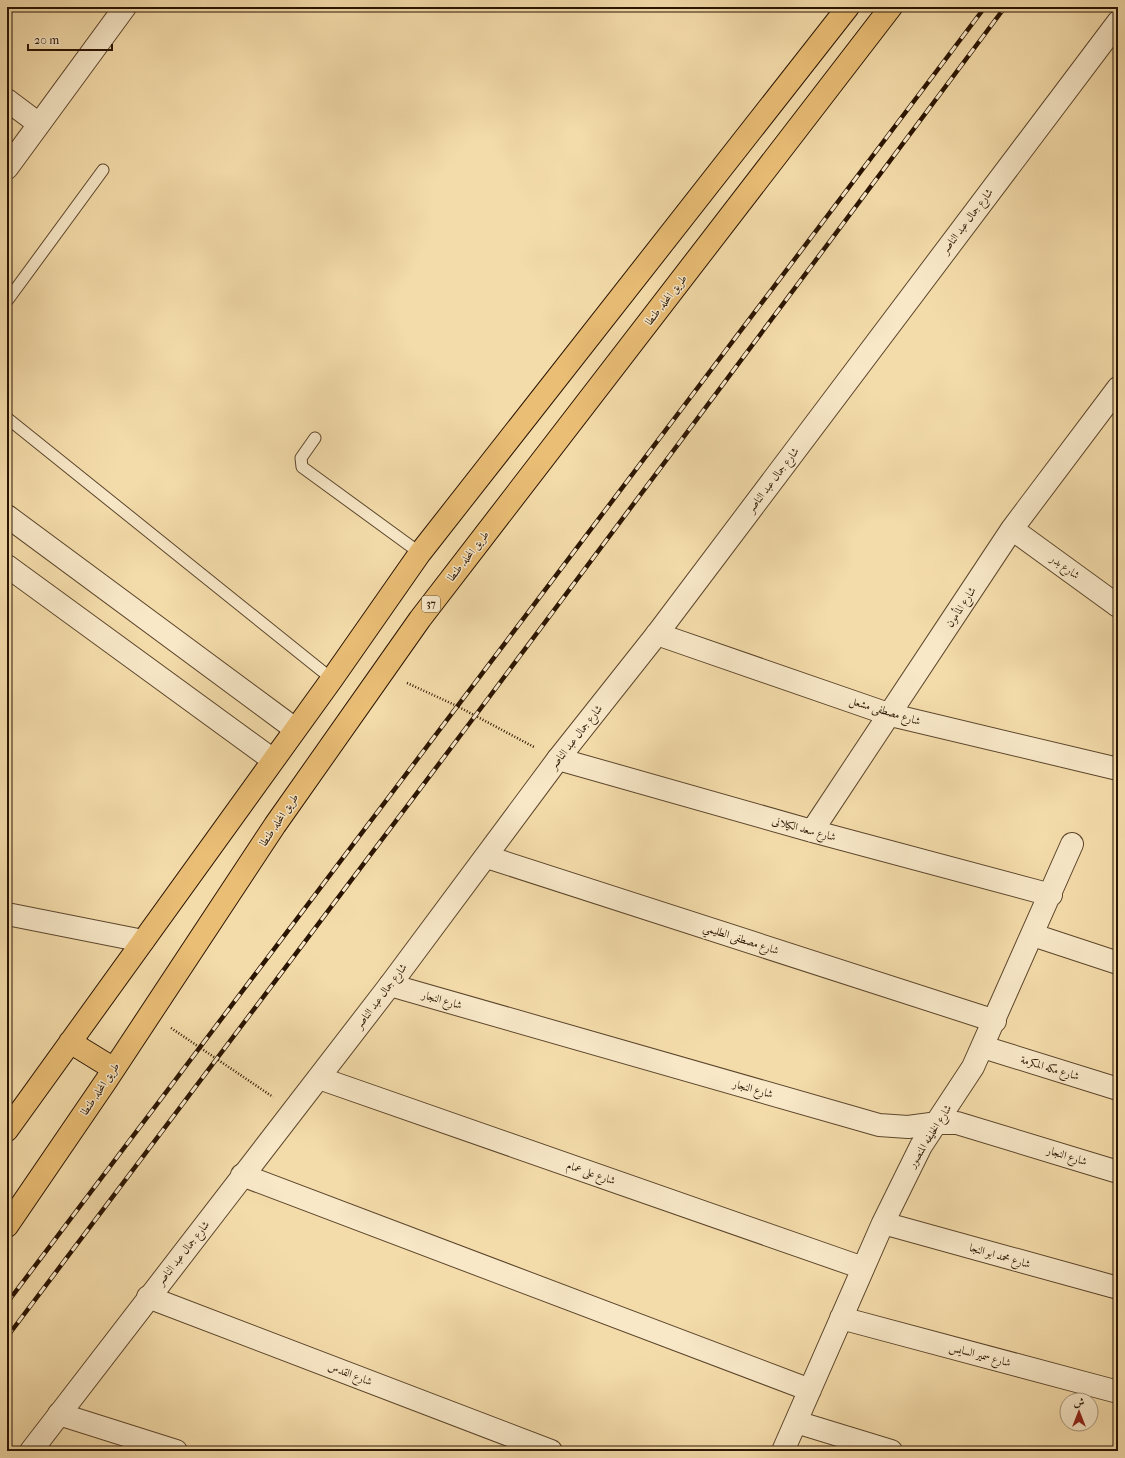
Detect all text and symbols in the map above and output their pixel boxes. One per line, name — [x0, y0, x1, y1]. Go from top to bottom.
scale bar — [28, 26, 112, 52]
text: 20 m — [34, 33, 59, 47]
street label: شارع جمال عبد الناصر — [938, 186, 998, 259]
street label: طريق المحله, طنطا — [642, 272, 691, 328]
street label: شارع جمال عبد الناصر — [744, 445, 804, 518]
street label: طريق المحله, طنطا — [444, 528, 493, 584]
street label: شارع بدر — [1045, 551, 1082, 584]
street label: شارع المأمون — [942, 583, 981, 631]
road number: 37 — [422, 596, 440, 612]
street label: شارع مصطفى مشعل — [847, 694, 922, 731]
street label: شارع جمال عبد الناصر — [546, 702, 607, 774]
street label: طريق المحله, طنطا — [257, 791, 302, 849]
street label: شارع سعد الكيلانى — [770, 814, 837, 847]
street label: شارع مصطفى الطليمي — [700, 921, 780, 961]
street label: شارع جمال عبد الناصر — [352, 961, 412, 1034]
street label: شارع النجار — [419, 988, 464, 1015]
street label: شارع مكه المكرمة — [1018, 1053, 1081, 1086]
street label: طريق المحله, طنطا — [78, 1060, 123, 1118]
street label: شارع النجار — [730, 1077, 775, 1104]
street label: شارع الخليفه المنصور — [905, 1102, 957, 1172]
street label: شارع النجار — [1044, 1143, 1089, 1171]
street label: شارع على عمام — [564, 1159, 617, 1190]
street label: شارع جمال عبد الناصر — [153, 1218, 214, 1290]
street label: شارع محمد ابو النجا — [967, 1241, 1032, 1274]
street label: شارع سمير السايس — [947, 1340, 1012, 1372]
street label: شارع القدس — [325, 1360, 374, 1391]
north arrow — [1059, 1392, 1099, 1432]
text: ش — [1074, 1396, 1085, 1409]

